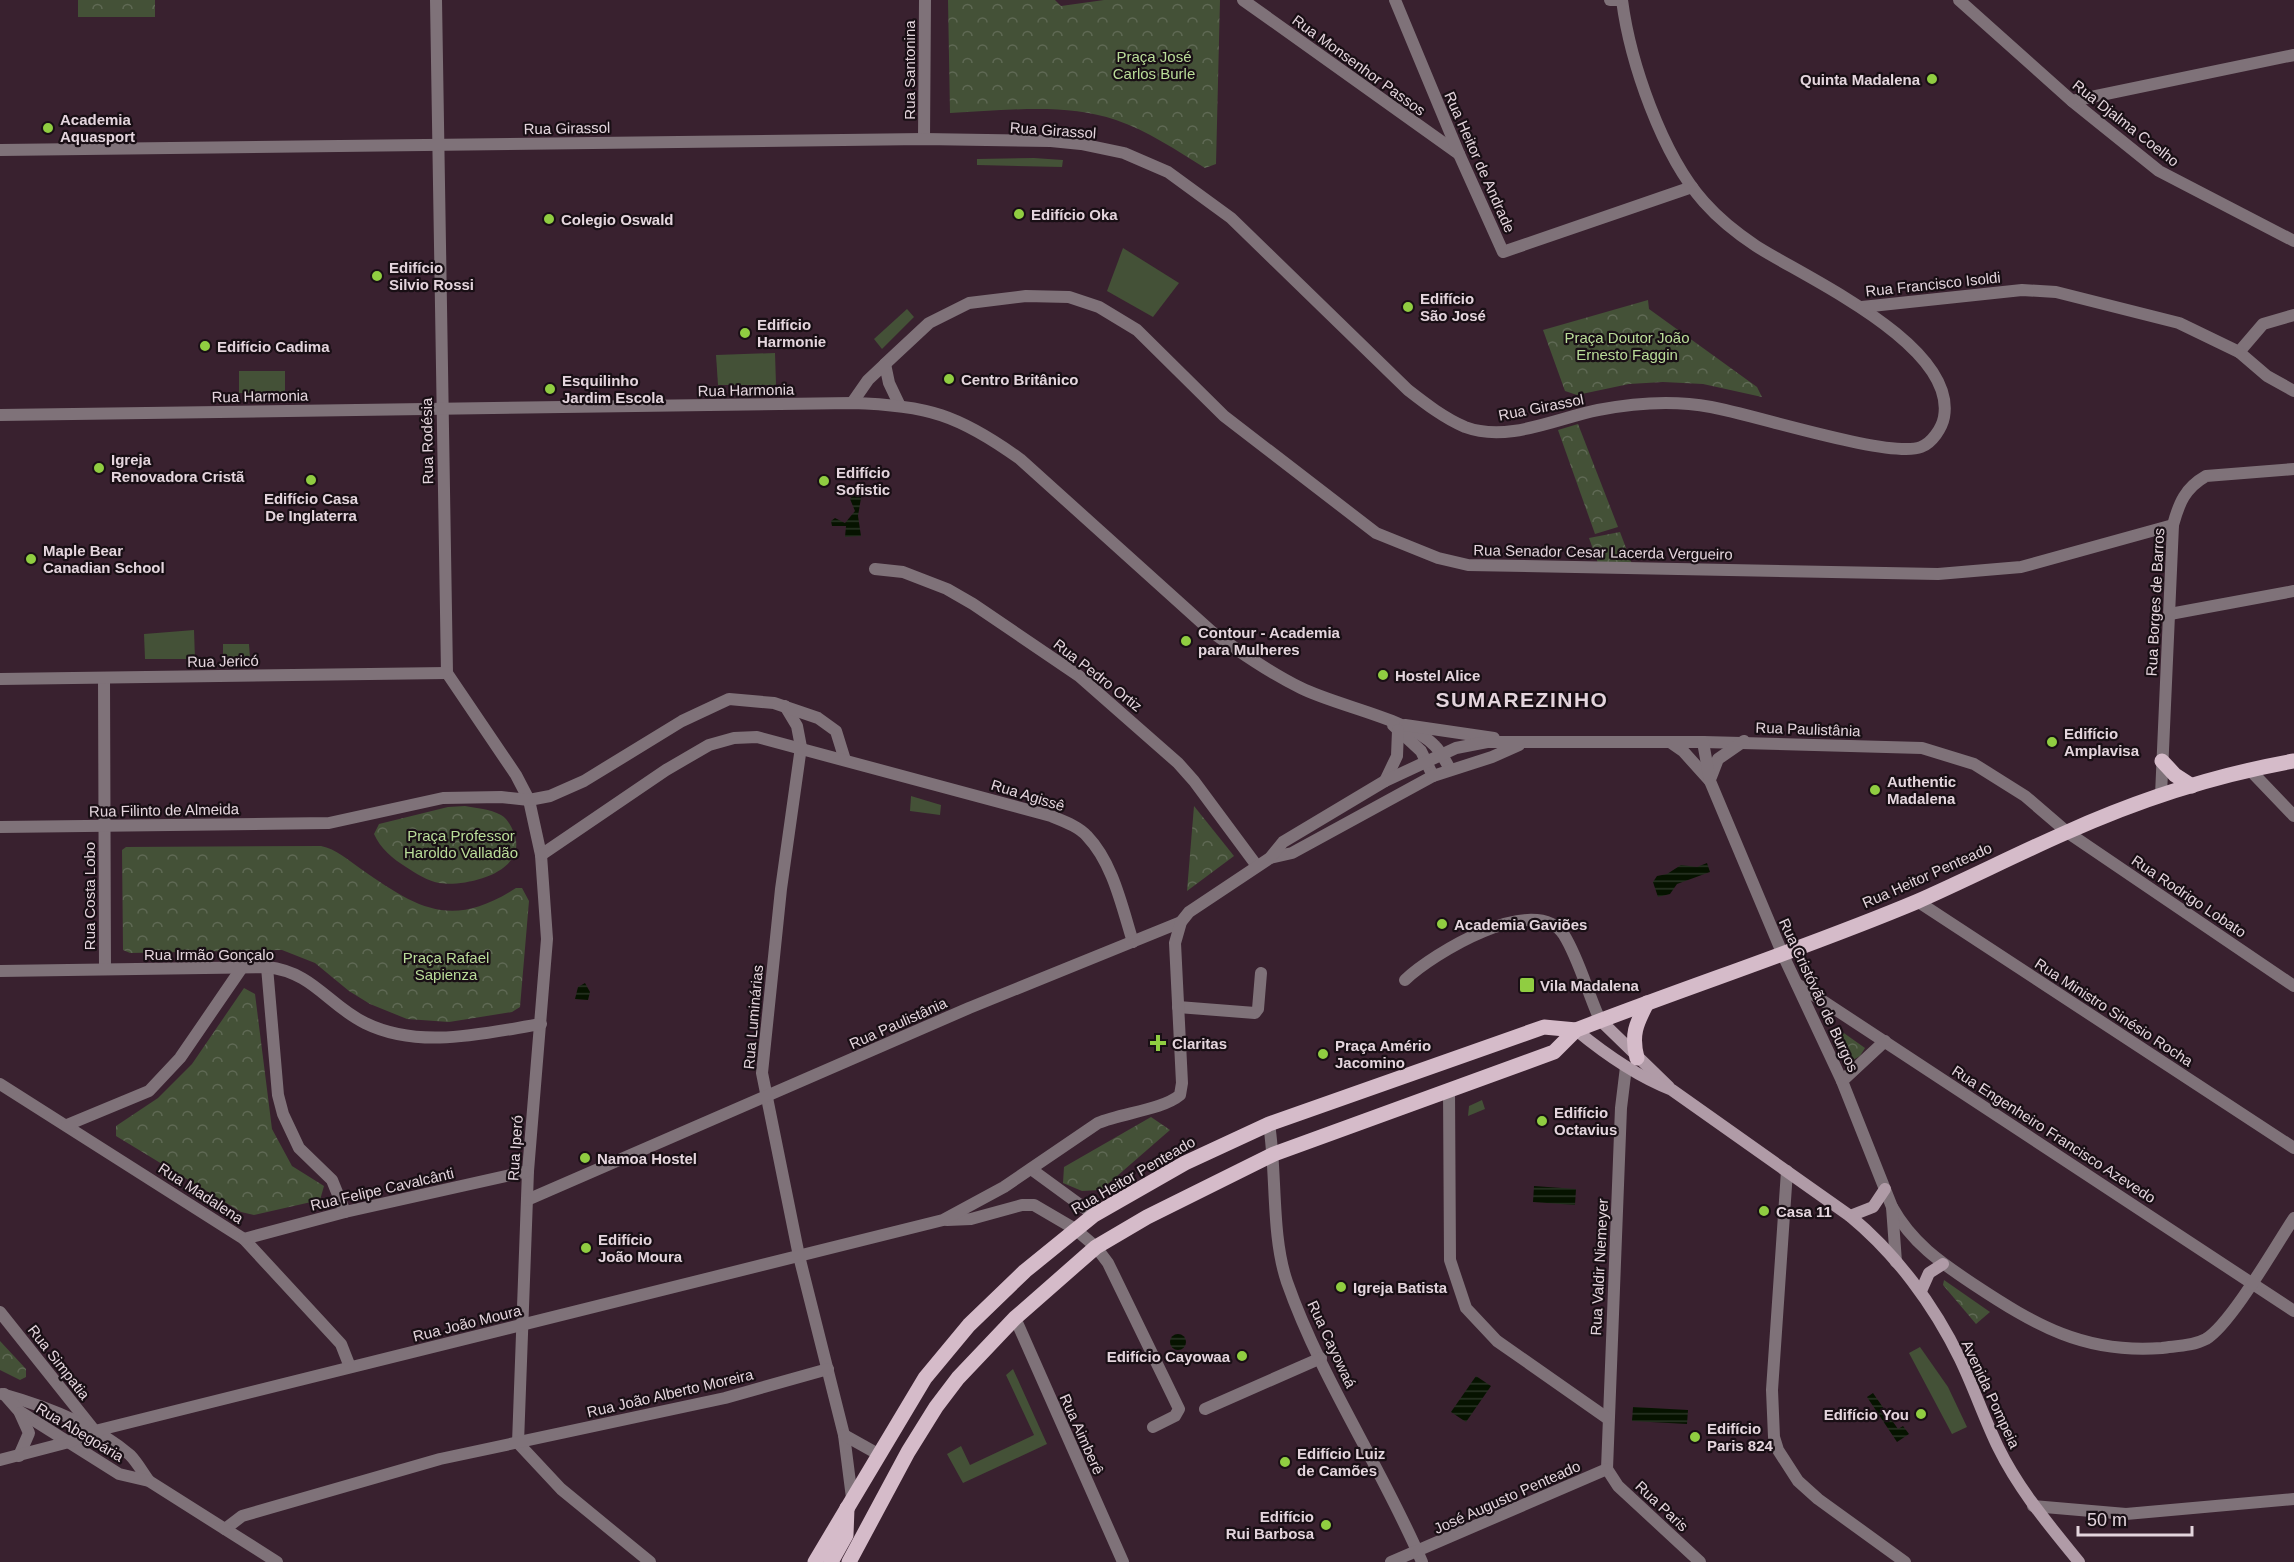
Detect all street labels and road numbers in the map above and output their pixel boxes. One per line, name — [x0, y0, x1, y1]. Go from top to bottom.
street label: Rua Monsenhor Passos — [1289, 11, 1429, 119]
street label: Rua Santonina — [901, 20, 918, 120]
street label: Rua Djalma Coelho — [2070, 76, 2182, 170]
street label: Rua Heitor de Andrade — [1441, 89, 1519, 235]
street label: Rua Girassol — [1009, 118, 1097, 142]
street label: Rua Girassol — [524, 119, 610, 137]
street label: Rua Francisco Isoldi — [1865, 268, 2001, 300]
street label: Rua Harmonia — [697, 381, 795, 399]
street label: Rua Harmonia — [211, 387, 309, 405]
street label: Rua Girassol — [1497, 390, 1585, 424]
street label: Rua Rodésia — [418, 397, 436, 485]
street label: Rua Borges de Barros — [2143, 527, 2167, 677]
street label: Rua Senador Cesar Lacerda Vergueiro — [1473, 541, 1733, 563]
street label: Rua Pedro Ortiz — [1050, 635, 1146, 715]
street label: Rua Jericó — [187, 652, 259, 670]
street label: Rua Paulistânia — [1755, 719, 1861, 739]
street label: Rua Agissê — [989, 776, 1067, 814]
street label: Rua Filinto de Almeida — [89, 800, 240, 820]
street label: Rua Heitor Penteado — [1860, 839, 1994, 911]
street label: Rua Costa Lobo — [81, 842, 98, 950]
street label: Rua Rodrigo Lobato — [2129, 851, 2249, 941]
street label: Rua Cristóvão de Burgos — [1776, 915, 1862, 1075]
street label: Rua Irmão Gonçalo — [144, 946, 274, 963]
street label: Rua Ministro Sinésio Rocha — [2032, 954, 2197, 1070]
street label: Rua Luminárias — [740, 964, 766, 1070]
street label: Rua Paulistânia — [847, 994, 950, 1052]
street label: Rua Engenheiro Francisco Azevedo — [1949, 1062, 2159, 1206]
street label: Rua Iperó — [504, 1115, 526, 1181]
street label: Rua Heitor Penteado — [1068, 1133, 1198, 1217]
street label: Rua Madalena — [155, 1159, 247, 1227]
street label: Rua Felipe Cavalcânti — [309, 1164, 455, 1214]
street label: Rua Valdir Niemeyer — [1587, 1198, 1611, 1336]
street label: Rua Cayowaá — [1304, 1298, 1360, 1391]
street label: Rua João Moura — [411, 1301, 523, 1345]
street label: Rua Simpatia — [25, 1321, 94, 1403]
street label: Avenida Pompeia — [1959, 1337, 2024, 1451]
street label: Rua João Alberto Moreira — [585, 1365, 755, 1420]
street label: Rua Aimberê — [1057, 1391, 1107, 1477]
street label: Rua Abegoária — [33, 1399, 127, 1465]
street label: José Augusto Penteado — [1431, 1457, 1583, 1537]
street label: Rua Paris — [1632, 1477, 1692, 1535]

